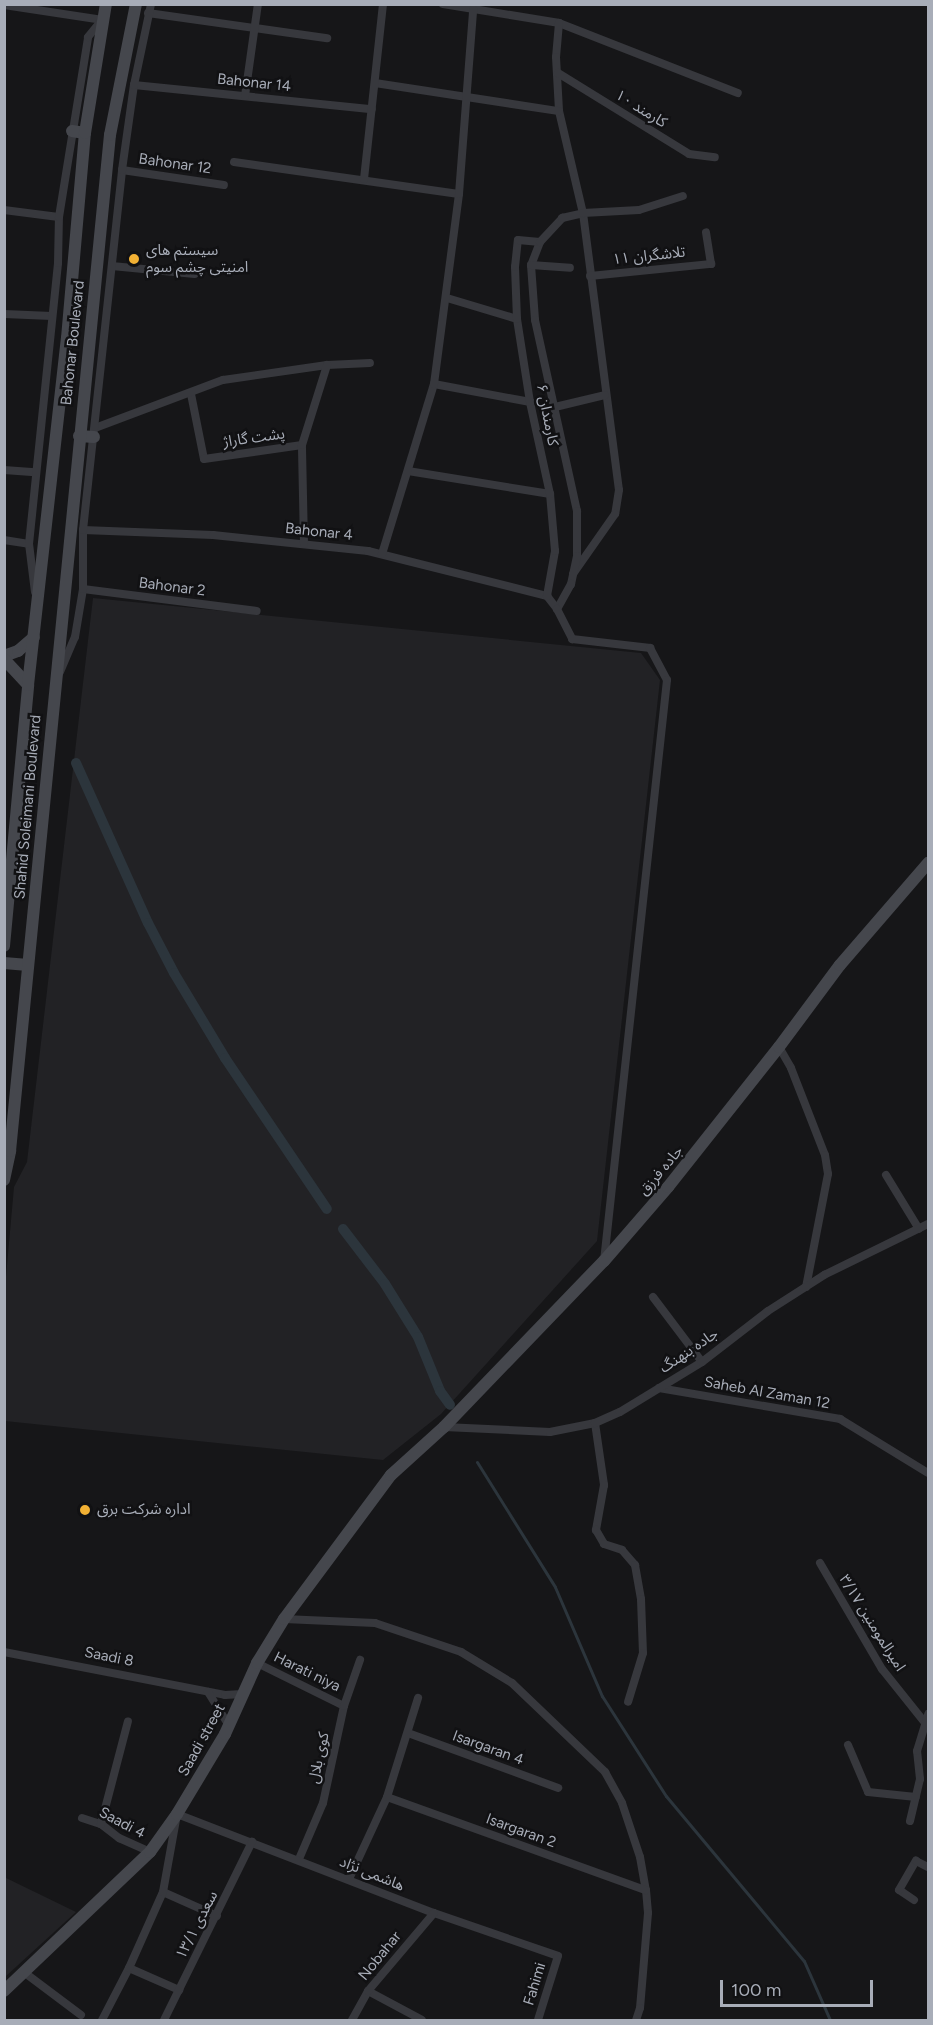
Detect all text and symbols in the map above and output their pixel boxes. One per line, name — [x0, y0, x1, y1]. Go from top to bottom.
street label: Bahonar 14 — [216, 70, 292, 96]
street label: کارمند ۱۰ — [612, 86, 670, 132]
street label: Bahonar 12 — [137, 150, 213, 178]
place label: سیستم های امنیتی چشم سوم — [146, 241, 248, 276]
street label: تلاشگران ۱۱ — [612, 243, 686, 269]
marker: سیستم های امنیتی چشم سوم — [127, 252, 141, 266]
street label: Bahonar Boulevard — [57, 280, 89, 406]
street label: کارمندان ۶ — [532, 383, 562, 447]
street label: پشت گاراژ — [222, 425, 286, 451]
street label: Bahonar 4 — [284, 519, 354, 545]
street label: Bahonar 2 — [138, 574, 206, 600]
street label: Shahid Soleimani Boulevard — [11, 714, 45, 900]
street label: جاده فرزق — [635, 1142, 687, 1200]
street label: جاده بنهنگ — [656, 1325, 722, 1377]
street label: Saheb Al Zaman 12 — [703, 1373, 831, 1413]
place label: اداره شرکت برق — [97, 1501, 190, 1519]
marker: اداره شرکت برق — [78, 1503, 92, 1517]
street label: امیرالمومنین ۳/۱۷ — [835, 1571, 909, 1675]
street label: Saadi 8 — [83, 1643, 135, 1671]
street label: Harati niya — [271, 1648, 343, 1696]
street label: Saadi street — [175, 1701, 229, 1779]
street label: Isargaran 4 — [450, 1727, 526, 1769]
street label: کوی بلال — [305, 1731, 333, 1785]
street label: Saadi 4 — [96, 1803, 148, 1843]
street label: Isargaran 2 — [483, 1810, 559, 1852]
street label: هاشمی نژاد — [337, 1853, 407, 1895]
street label: سعدی ۱۳/۱ — [172, 1888, 222, 1962]
street label: Nobahar — [355, 1928, 405, 1984]
street label: Fahimi — [520, 1960, 550, 2008]
scale bar — [723, 1968, 876, 2006]
text: 100 m — [731, 1979, 781, 2001]

